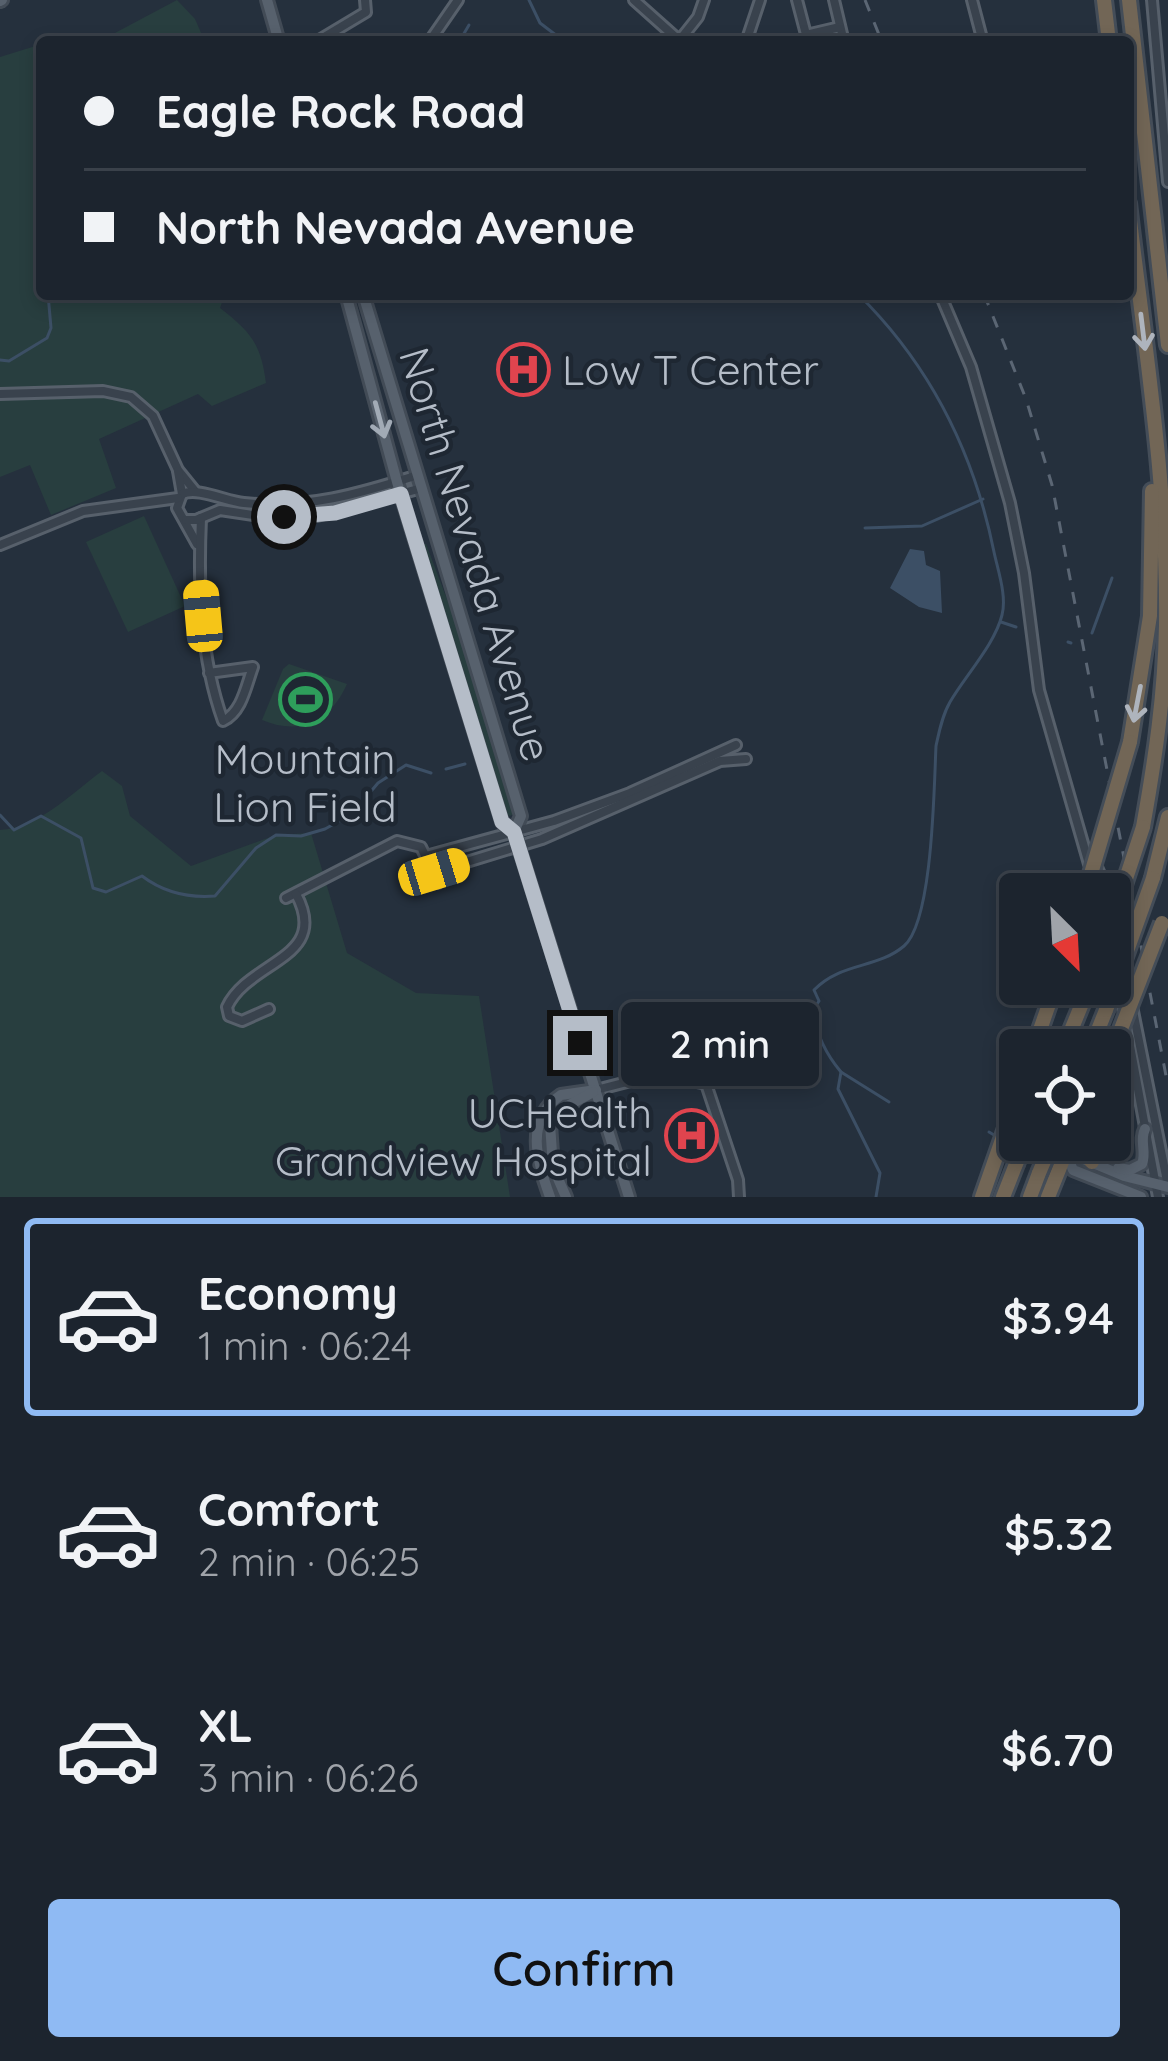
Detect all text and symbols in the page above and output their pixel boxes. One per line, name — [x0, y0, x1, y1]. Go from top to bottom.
text: Eagle Rock Road — [156, 83, 525, 139]
text: North Nevada Avenue — [156, 199, 635, 255]
one-way arrow — [1132, 312, 1155, 351]
street label: North Nevada Avenue — [388, 341, 564, 767]
hospital icon: Low T Center — [495, 341, 551, 397]
place label: Low T Center — [562, 343, 819, 396]
one-way arrow — [370, 400, 392, 438]
route start — [257, 490, 311, 544]
car — [182, 579, 224, 653]
sports icon: Mountain Lion Field — [277, 671, 333, 727]
one-way arrow — [1125, 684, 1147, 723]
place label: Mountain Lion Field — [213, 732, 397, 833]
car — [394, 844, 474, 900]
north arrow — [999, 873, 1131, 1005]
map controls — [999, 873, 1131, 1161]
callout: 2 min — [622, 1001, 820, 1085]
route end — [553, 1016, 607, 1070]
text: 2 min — [670, 1019, 770, 1068]
button: locate — [999, 1029, 1131, 1161]
place label: UCHealth Grandview Hospital — [275, 1086, 652, 1187]
hospital icon: UCHealth Grandview Hospital — [663, 1108, 719, 1164]
icon: car — [54, 1263, 162, 1371]
text: Economy — [198, 1265, 398, 1321]
text: $3.94 — [1003, 1289, 1114, 1345]
text: 1 min · 06:24 — [198, 1321, 412, 1370]
icon: car — [54, 1479, 162, 1587]
text: Comfort — [198, 1481, 380, 1537]
text: $5.32 — [1004, 1505, 1114, 1561]
text: 2 min · 06:25 — [198, 1537, 420, 1586]
icon: car — [54, 1695, 162, 1803]
text: XL — [198, 1697, 253, 1753]
text: $6.70 — [1001, 1721, 1114, 1777]
text: 3 min · 06:26 — [198, 1753, 419, 1802]
button: Confirm — [48, 1899, 1120, 2037]

